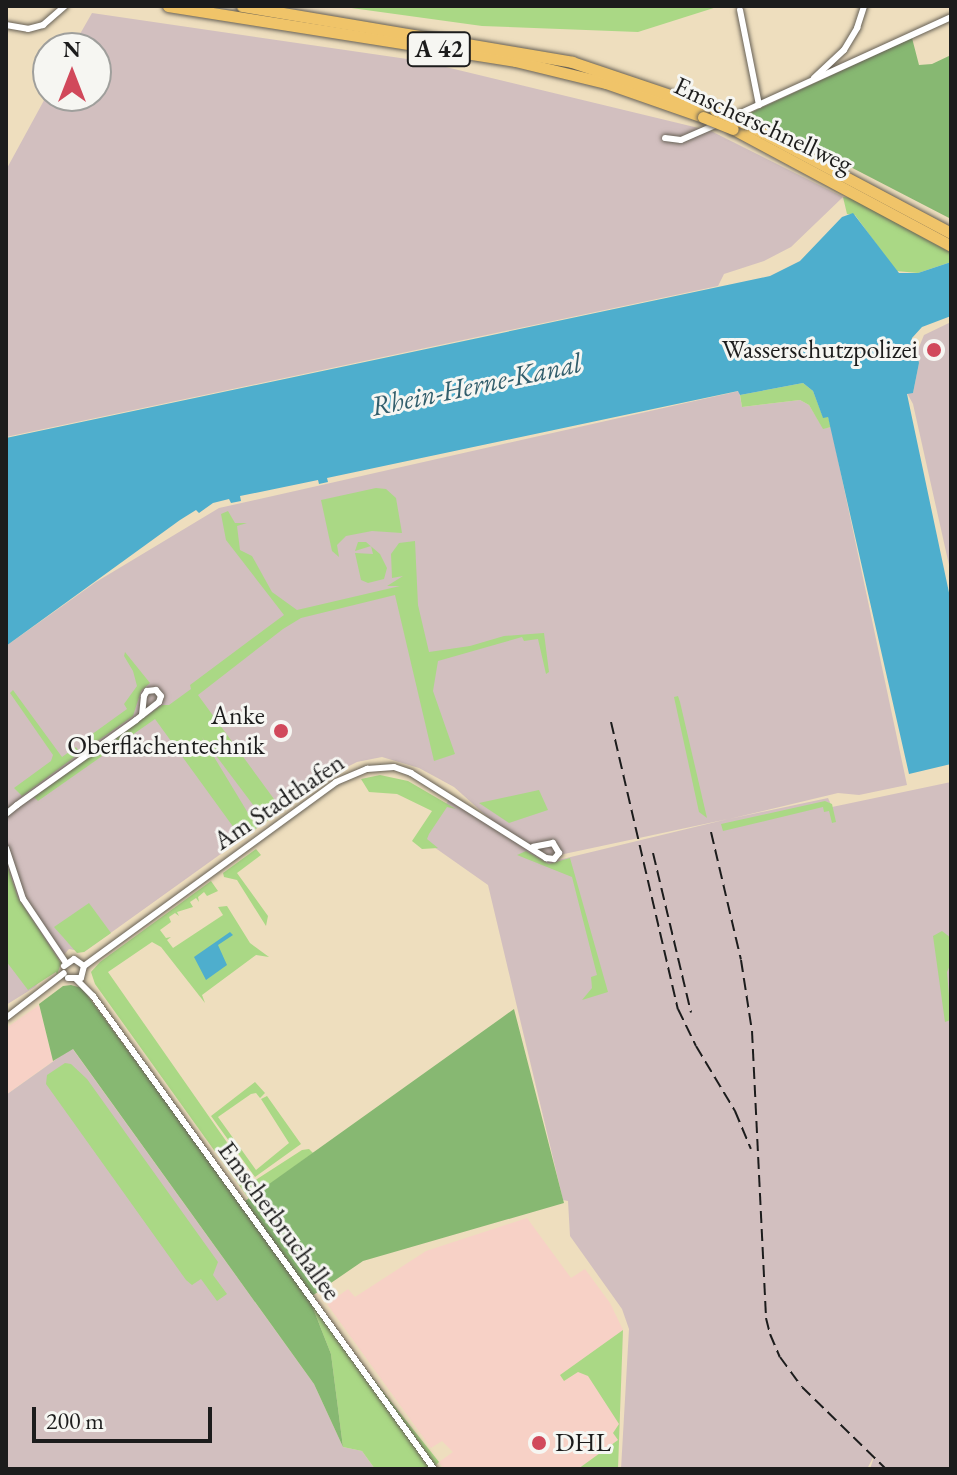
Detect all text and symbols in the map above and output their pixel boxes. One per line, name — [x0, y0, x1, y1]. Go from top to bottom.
road number: A 42 — [405, 29, 473, 69]
north arrow — [32, 32, 112, 112]
text: N — [63, 35, 81, 64]
street label: Emscherschnellweg — [669, 70, 857, 180]
place label: Wasserschutzpolizei — [722, 334, 918, 366]
marker: Wasserschutzpolizei — [925, 341, 943, 359]
water label: Rhein-Herne-Kanal — [368, 345, 584, 423]
place label: Anke Oberflächentechnik — [67, 700, 265, 762]
marker: Anke Oberflächentechnik — [272, 722, 290, 740]
street label: Am Stadthafen — [208, 747, 350, 857]
street label: Emscherbruchallee — [211, 1135, 347, 1307]
scale bar — [36, 1391, 216, 1441]
text: 200 m — [46, 1405, 104, 1436]
place label: DHL — [555, 1427, 611, 1459]
marker: DHL — [530, 1434, 548, 1452]

